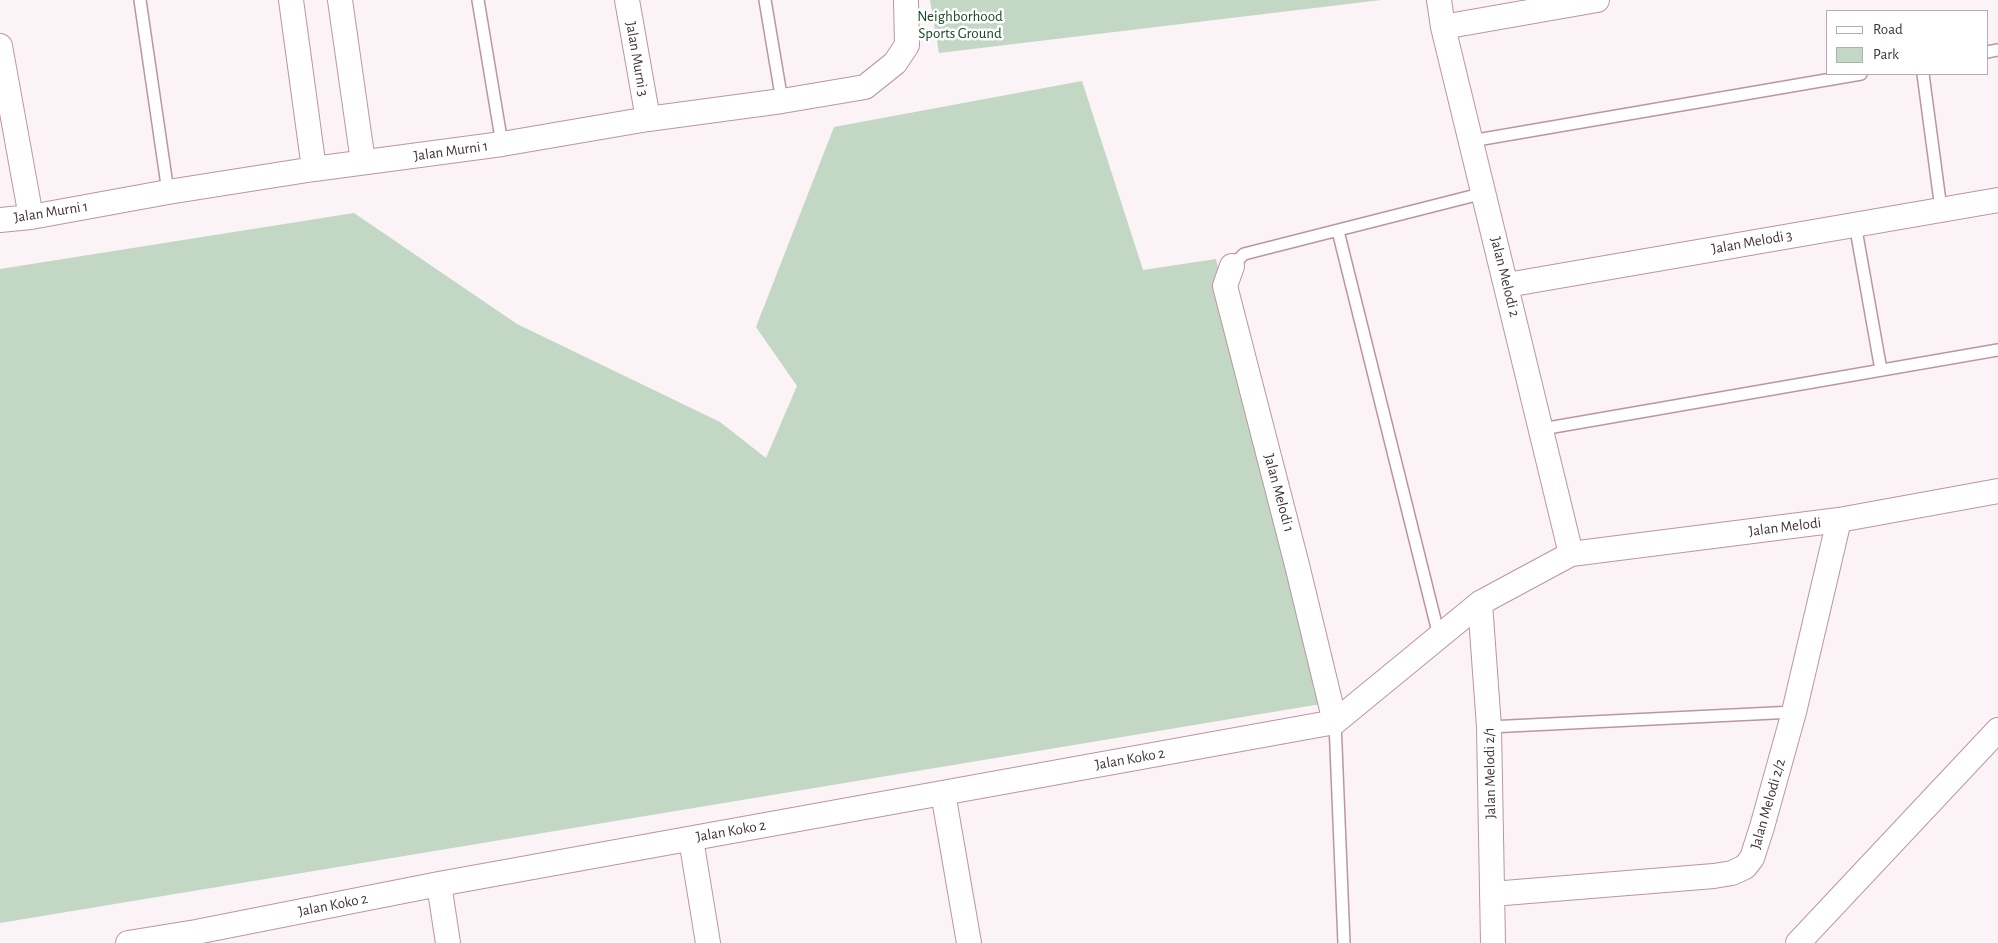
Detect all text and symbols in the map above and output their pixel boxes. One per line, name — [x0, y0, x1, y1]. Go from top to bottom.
park label: Neighborhood Sports Ground — [917, 7, 1003, 42]
legend — [1826, 10, 1988, 75]
street label: Jalan Murni 3 — [622, 20, 652, 98]
text: Road — [1873, 22, 1903, 37]
text: Park — [1873, 47, 1899, 62]
street label: Jalan Murni 1 — [413, 137, 489, 165]
street label: Jalan Murni 1 — [13, 197, 89, 227]
street label: Jalan Melodi 3 — [1710, 226, 1794, 258]
street label: Jalan Melodi 2 — [1486, 235, 1524, 319]
street label: Jalan Melodi 1 — [1260, 452, 1298, 534]
street label: Jalan Melodi — [1748, 514, 1822, 540]
street label: Jalan Melodi 2/1 — [1480, 727, 1500, 819]
street label: Jalan Koko 2 — [1094, 744, 1166, 774]
street label: Jalan Melodi 2/2 — [1746, 757, 1790, 851]
street label: Jalan Koko 2 — [695, 816, 767, 846]
street label: Jalan Koko 2 — [297, 889, 369, 921]

